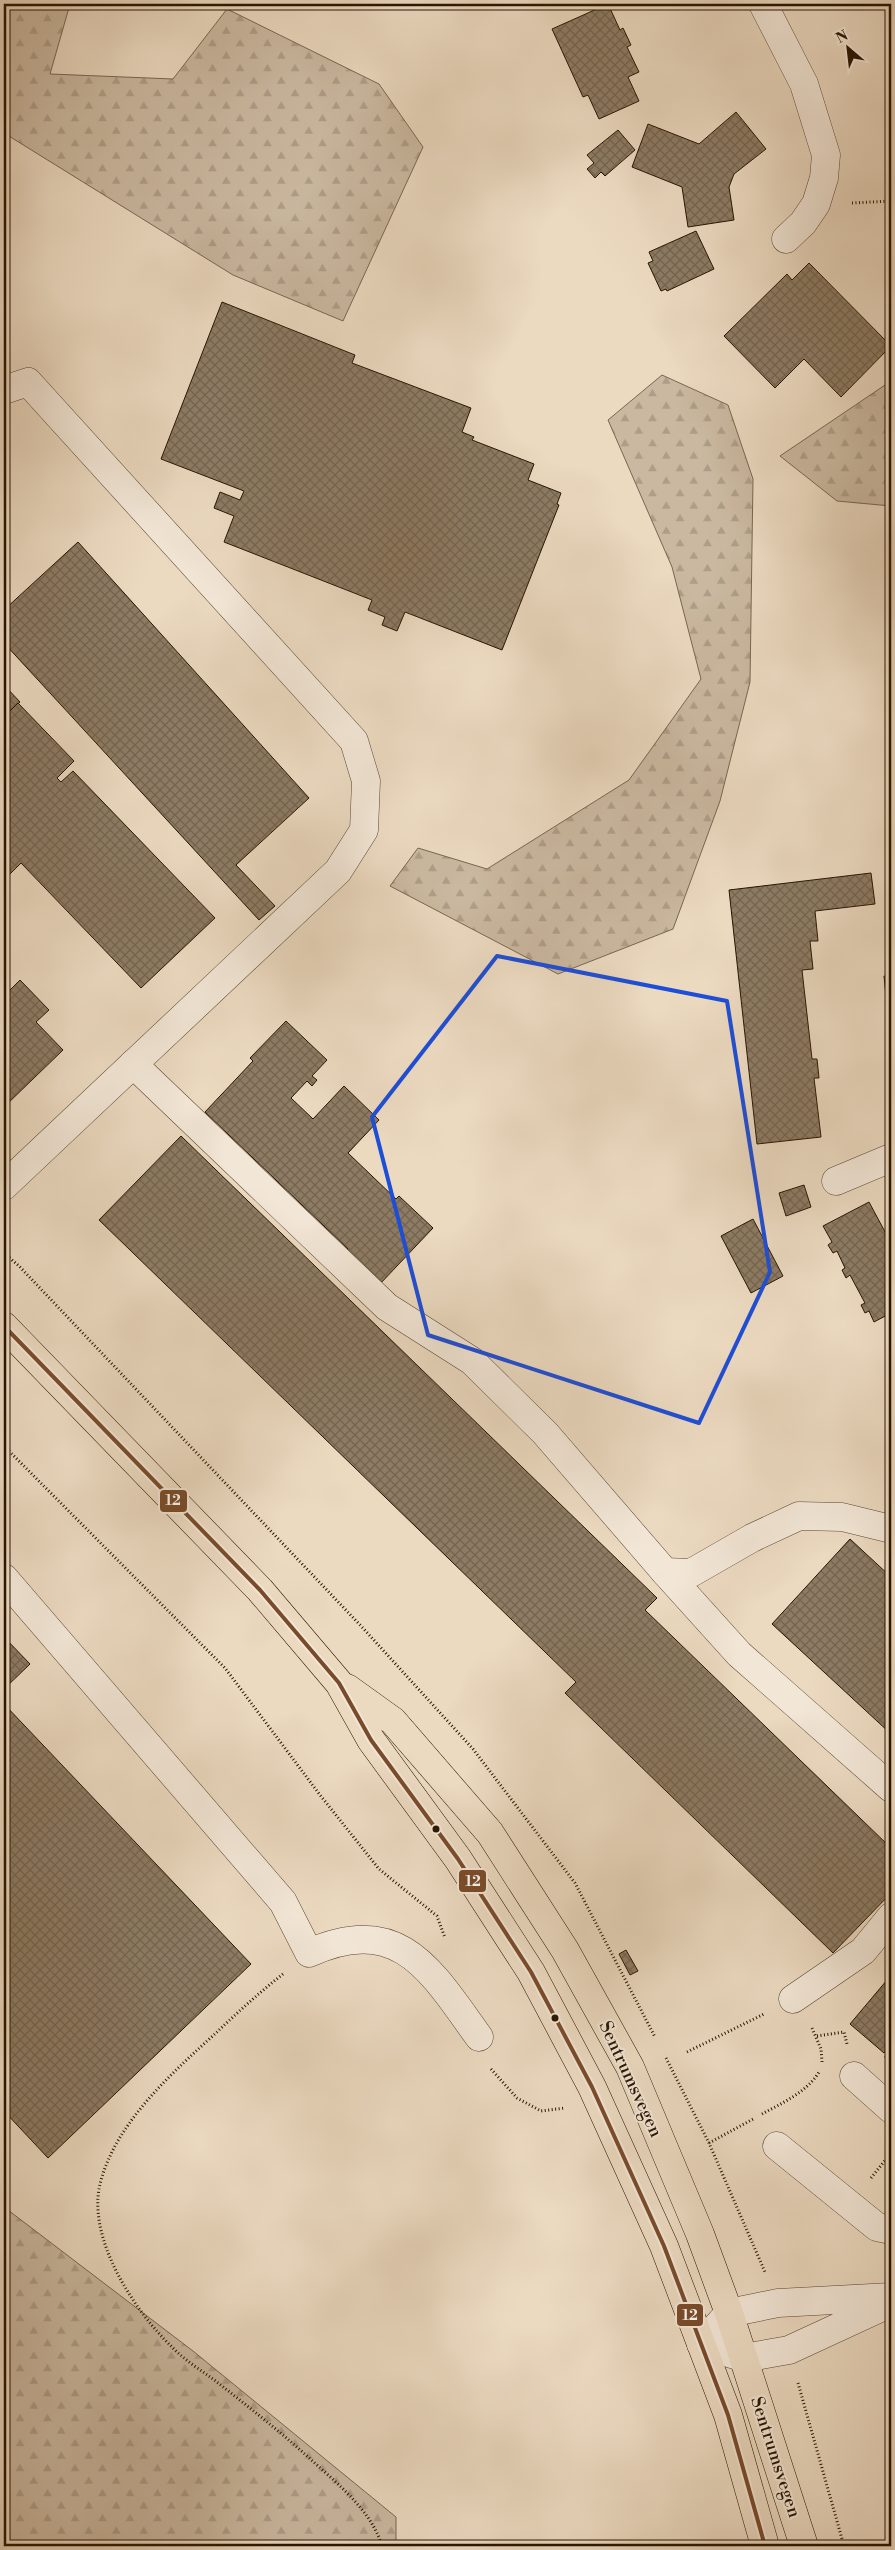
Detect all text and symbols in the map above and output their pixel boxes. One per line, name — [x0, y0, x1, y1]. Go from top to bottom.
north arrow — [822, 22, 872, 72]
text: N — [833, 27, 851, 48]
line badge: 12 — [159, 1489, 188, 1513]
text: 12 — [165, 1492, 181, 1510]
unlabelled marker — [431, 1824, 441, 1834]
line badge: 12 — [458, 1869, 487, 1893]
text: 12 — [465, 1873, 481, 1891]
unlabelled marker — [550, 2013, 560, 2023]
street label: Sentrumsvegen — [594, 2017, 668, 2141]
line badge: 12 — [676, 2303, 704, 2327]
text: 12 — [682, 2307, 698, 2325]
street label: Sentrumsvegen — [745, 2394, 806, 2521]

